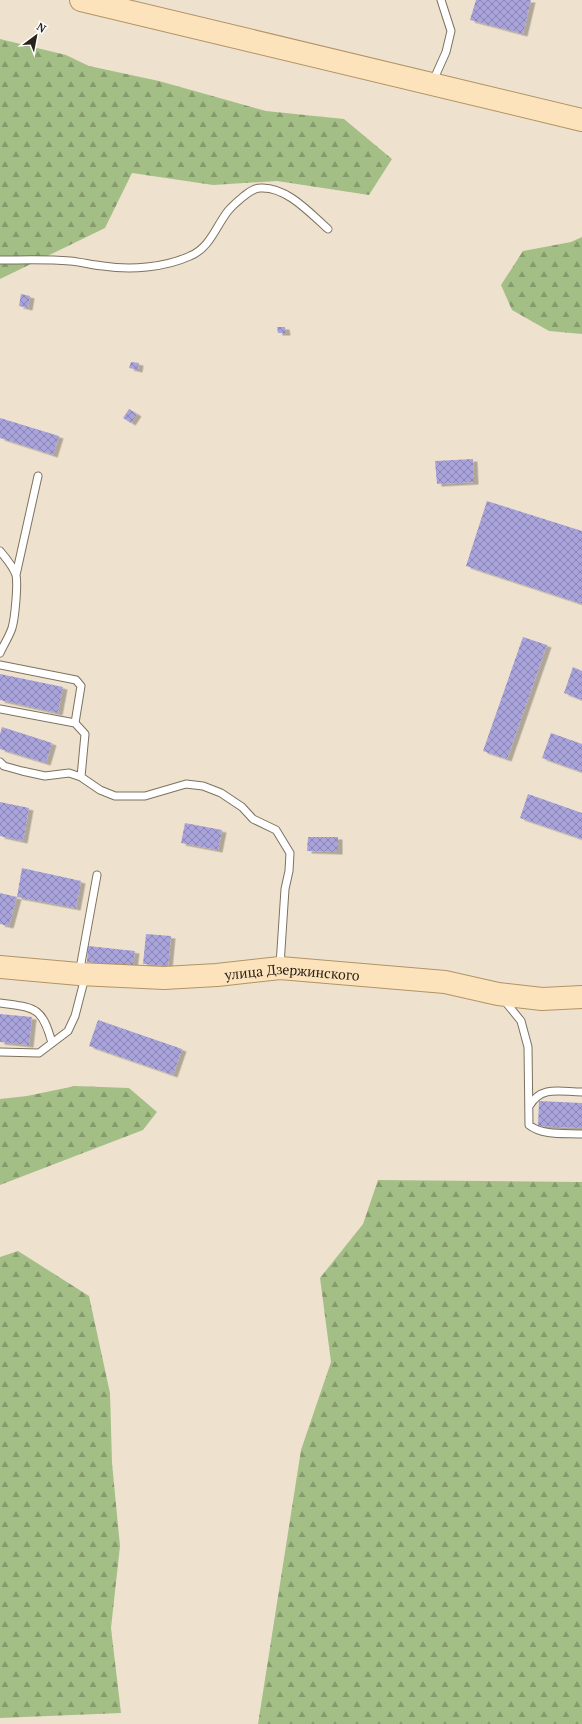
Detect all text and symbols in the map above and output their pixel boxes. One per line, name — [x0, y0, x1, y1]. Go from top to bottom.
north arrow — [16, 16, 56, 56]
text: N — [34, 19, 49, 36]
street label: улица Дзержинского — [223, 958, 361, 984]

